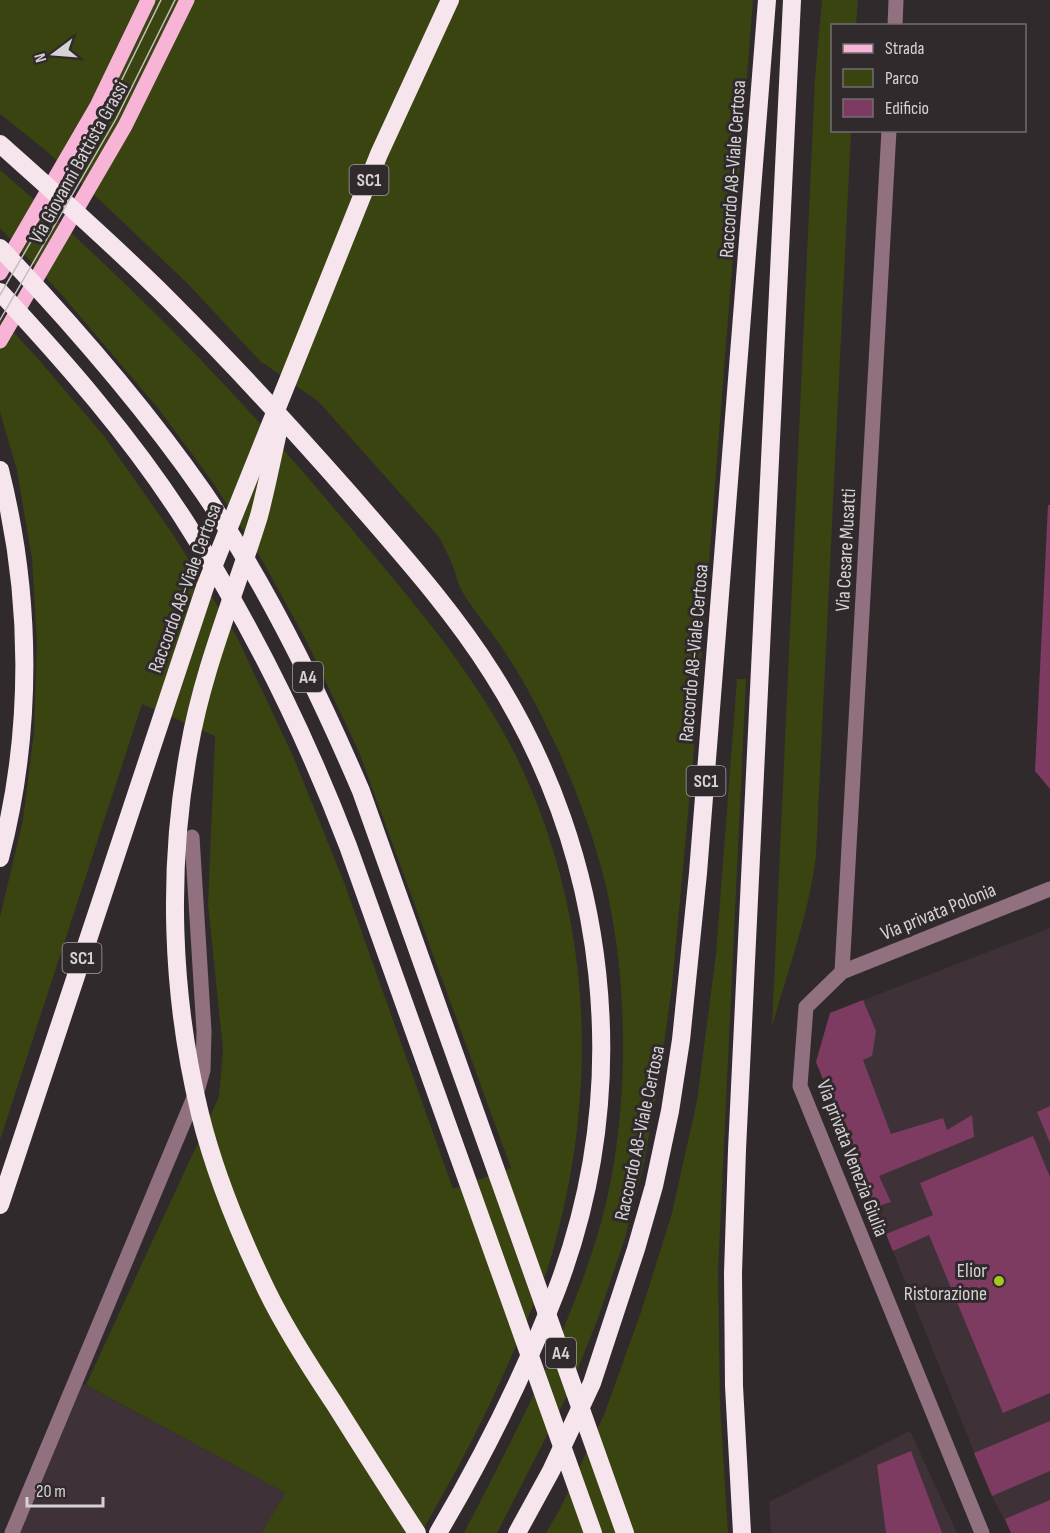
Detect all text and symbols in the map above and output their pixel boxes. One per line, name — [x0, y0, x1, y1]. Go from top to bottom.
north arrow — [24, 24, 84, 84]
legend — [831, 24, 1026, 132]
text: Strada — [885, 38, 925, 59]
text: N — [31, 51, 51, 64]
text: Parco — [885, 68, 919, 89]
street label: Via Giovanni Battista Grassi — [24, 77, 134, 248]
street label: Raccordo A8-Viale Certosa — [715, 79, 751, 259]
text: Edificio — [885, 98, 929, 119]
road number: SC1 — [350, 165, 388, 195]
street label: Via Cesare Musatti — [831, 488, 861, 612]
street label: Raccordo A8-Viale Certosa — [143, 501, 227, 676]
street label: Raccordo A8-Viale Certosa — [674, 563, 714, 743]
road number: A4 — [293, 662, 323, 692]
road number: SC1 — [686, 766, 726, 796]
street label: Via privata Polonia — [877, 878, 999, 946]
road number: SC1 — [62, 943, 101, 973]
street label: Raccordo A8-Viale Certosa — [610, 1044, 670, 1223]
street label: Via privata Venezia Giulia — [811, 1077, 893, 1240]
place label: Elior Ristorazione — [904, 1259, 987, 1306]
marker: Elior Ristorazione — [992, 1274, 1006, 1288]
road number: A4 — [546, 1338, 576, 1368]
scale bar — [27, 1470, 104, 1508]
text: 20 m — [36, 1481, 66, 1502]

